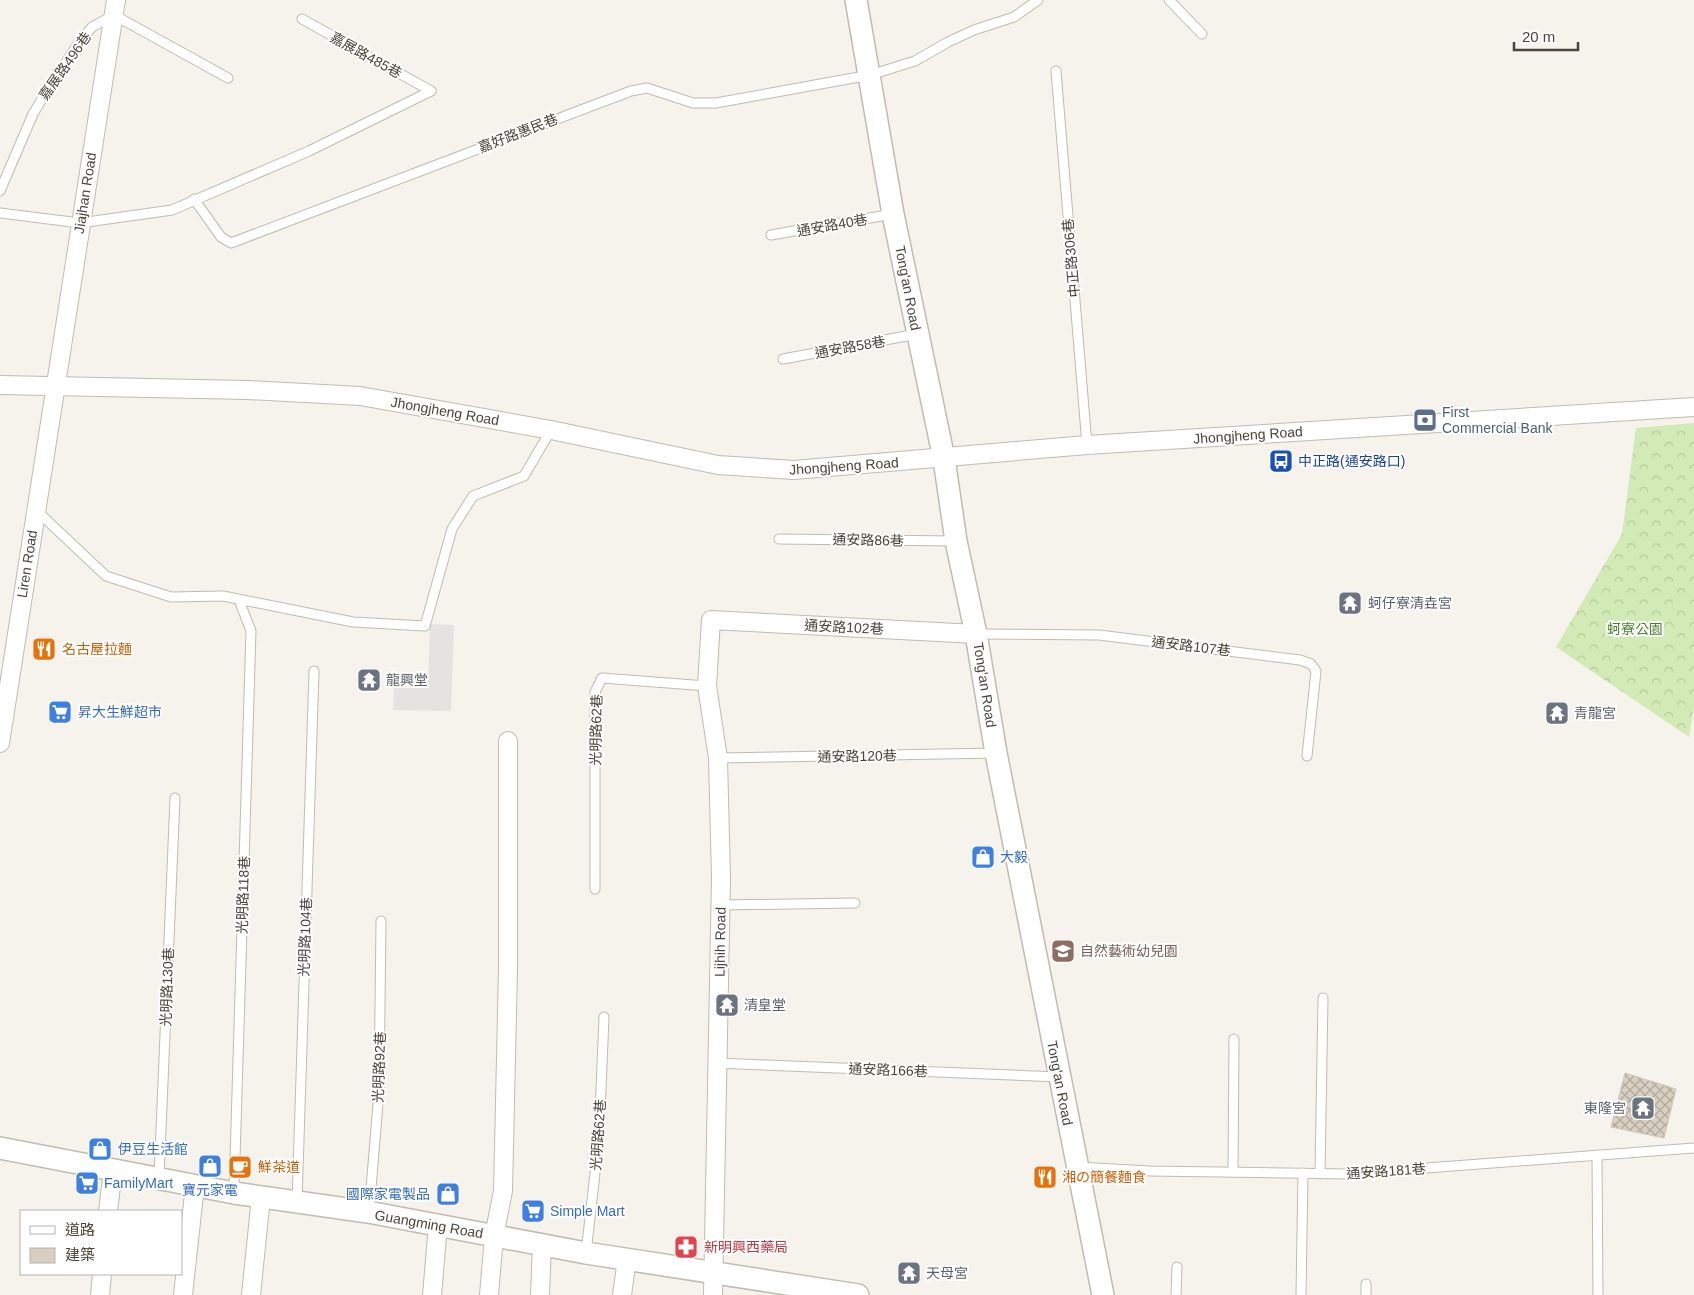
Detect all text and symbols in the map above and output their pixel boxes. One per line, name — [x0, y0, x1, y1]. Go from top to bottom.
scale bar — [1514, 20, 1578, 52]
text: 20 m — [1522, 28, 1555, 45]
street label: 嘉展路496巷 — [36, 29, 94, 103]
street label: 嘉展路485巷 — [327, 29, 405, 81]
street label: 嘉好路惠民巷 — [476, 110, 560, 156]
street label: Jiajhan Road — [71, 151, 99, 235]
street label: 通安路40巷 — [795, 211, 869, 239]
street label: 中正路306巷 — [1060, 218, 1082, 298]
street label: Tong'an Road — [892, 244, 924, 332]
street label: 通安路58巷 — [813, 333, 887, 361]
street label: Jhongjheng Road — [390, 394, 500, 428]
place label: First Commercial Bank — [1442, 404, 1553, 436]
bank icon: First Commercial Bank — [1412, 407, 1438, 433]
street label: Jhongjheng Road — [1193, 423, 1303, 447]
bus stop icon: 中正路(通安路口) — [1268, 448, 1294, 474]
place label: 中正路(通安路口) — [1298, 453, 1405, 469]
street label: Jhongjheng Road — [789, 454, 899, 478]
street label: Liren Road — [14, 529, 40, 599]
street label: 通安路86巷 — [832, 531, 904, 549]
temple icon: 蚵仔寮清垚宮 — [1337, 590, 1363, 616]
place label: 蚵仔寮清垚宮 — [1368, 595, 1452, 611]
street label: 通安路102巷 — [804, 617, 884, 637]
park label: 蚵寮公園 — [1607, 621, 1663, 637]
street label: 通安路107巷 — [1151, 633, 1231, 659]
restaurant icon: 名古屋拉麵 — [31, 636, 57, 662]
place label: 名古屋拉麵 — [62, 641, 132, 657]
street label: Tong'an Road — [970, 641, 1000, 729]
temple icon: 龍興堂 — [356, 667, 382, 693]
place label: 龍興堂 — [386, 672, 428, 688]
street label: 光明路62巷 — [587, 694, 605, 766]
supermarket icon: 昇大生鮮超市 — [47, 699, 73, 725]
temple icon: 青龍宮 — [1544, 700, 1570, 726]
place label: 昇大生鮮超市 — [78, 704, 162, 720]
place label: 青龍宮 — [1574, 705, 1616, 721]
street label: 通安路120巷 — [817, 747, 897, 765]
shop icon: 大毅 — [970, 844, 996, 870]
place label: 大毅 — [1000, 849, 1028, 865]
street label: 光明路118巷 — [234, 856, 252, 934]
street label: 光明路104巷 — [296, 897, 314, 977]
street label: Lijhih Road — [711, 907, 729, 977]
school or university icon: 自然藝術幼兒園 — [1050, 938, 1076, 964]
place label: 自然藝術幼兒園 — [1080, 943, 1178, 959]
street label: 光明路130巷 — [158, 947, 176, 1027]
temple icon: 清皇堂 — [714, 992, 740, 1018]
place label: 清皇堂 — [744, 997, 786, 1013]
street label: 光明路92巷 — [370, 1031, 388, 1103]
street label: Tong'an Road — [1044, 1039, 1076, 1127]
street label: 通安路166巷 — [848, 1061, 928, 1079]
temple icon: 東隆宮 — [1630, 1095, 1656, 1121]
street label: 光明路62巷 — [588, 1099, 608, 1171]
place label: 東隆宮 — [1584, 1100, 1626, 1116]
shop icon: 伊豆生活館 — [87, 1136, 113, 1162]
place label: 伊豆生活館 — [118, 1141, 188, 1157]
shop icon: 寶元家電 — [197, 1153, 223, 1179]
cafe icon: 鮮茶道 — [227, 1154, 253, 1180]
place label: 鮮茶道 — [258, 1159, 300, 1175]
street label: 通安路181巷 — [1346, 1160, 1426, 1182]
restaurant icon: 湘の簡餐麵食 — [1032, 1164, 1058, 1190]
place label: 湘の簡餐麵食 — [1062, 1169, 1146, 1185]
supermarket icon: FamilyMart — [74, 1170, 100, 1196]
place label: FamilyMart — [104, 1175, 173, 1191]
shop icon: 國際家電製品 — [435, 1181, 461, 1207]
place label: 寶元家電 — [182, 1182, 238, 1198]
place label: 國際家電製品 — [346, 1186, 430, 1202]
supermarket icon: Simple Mart — [520, 1198, 546, 1224]
place label: Simple Mart — [550, 1203, 625, 1219]
street label: Guangming Road — [374, 1207, 484, 1241]
legend — [20, 1210, 182, 1275]
text: 道路 — [65, 1221, 95, 1238]
pharmacy icon: 新明興西藥局 — [673, 1234, 699, 1260]
place label: 新明興西藥局 — [704, 1239, 788, 1255]
text: 建築 — [65, 1246, 95, 1263]
temple icon: 天母宮 — [896, 1260, 922, 1286]
place label: 天母宮 — [926, 1265, 968, 1281]

